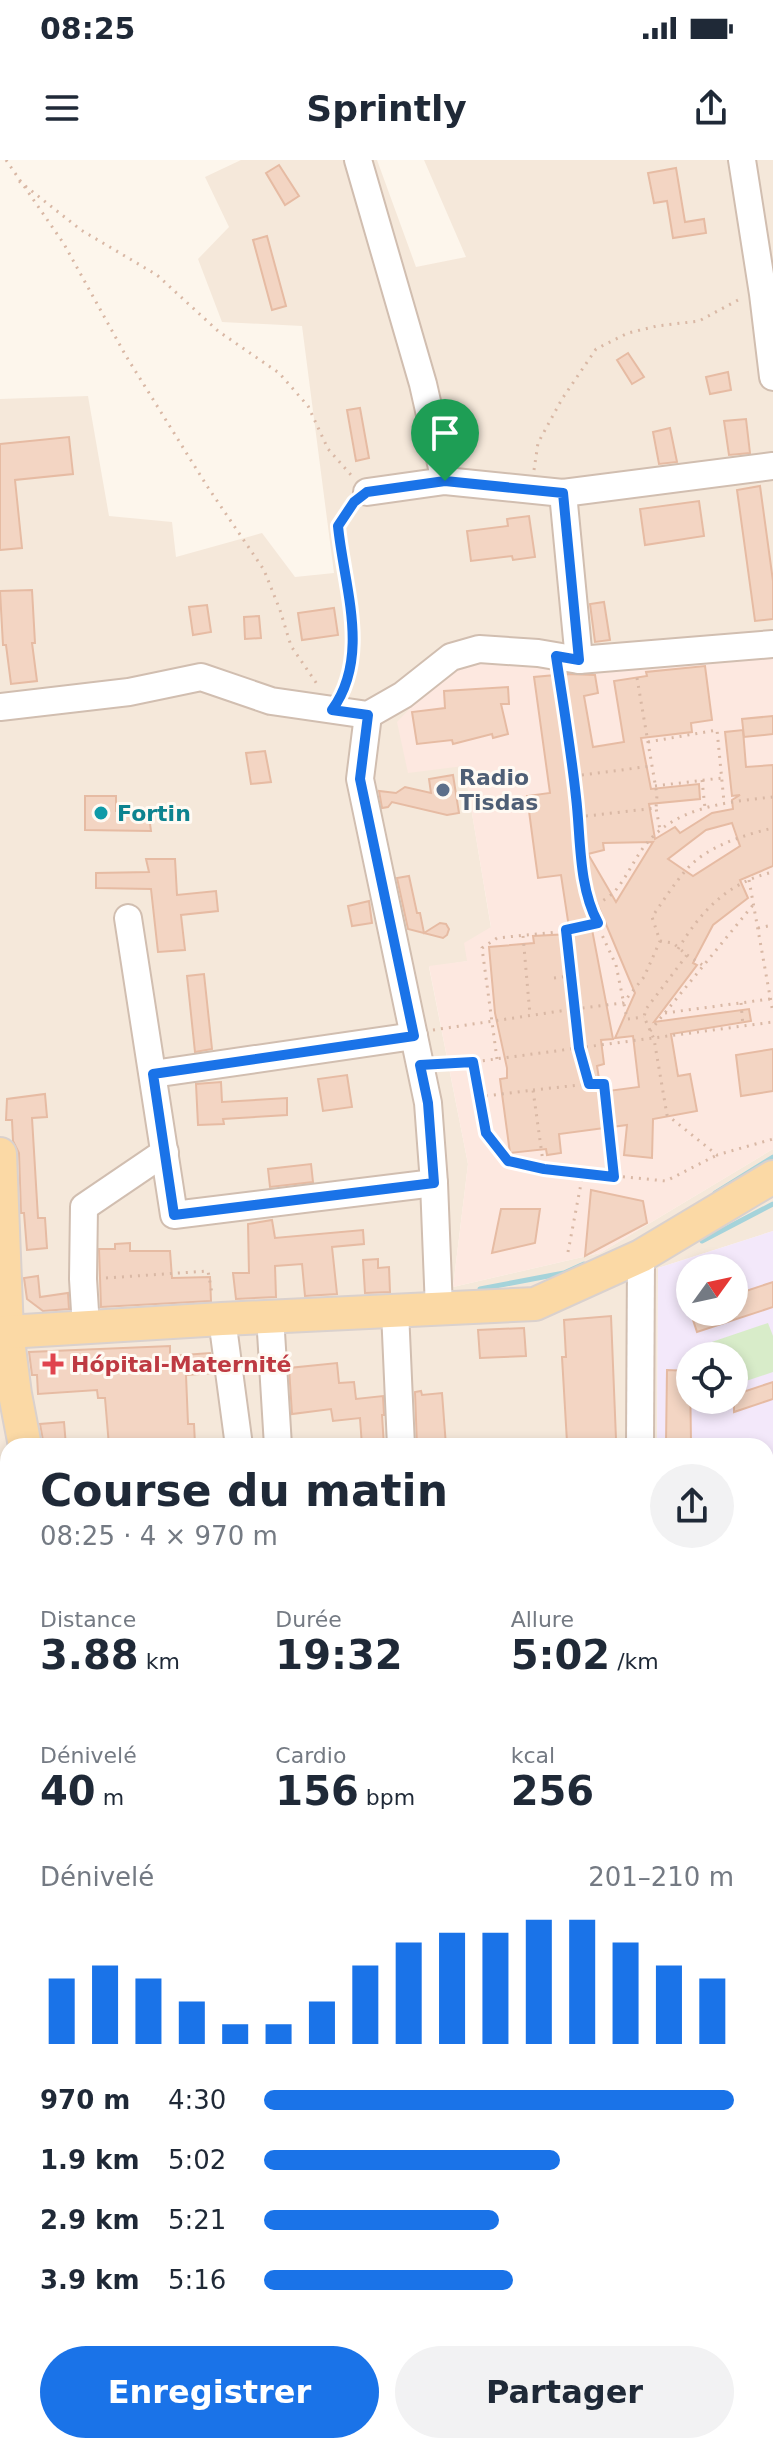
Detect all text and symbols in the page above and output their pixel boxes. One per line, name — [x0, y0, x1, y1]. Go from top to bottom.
text: 08:25 — [40, 11, 136, 46]
icon: menu — [40, 86, 84, 130]
icon: share — [689, 86, 733, 130]
text: Sprintly — [306, 88, 467, 129]
pin — [411, 399, 479, 481]
icon: arrive — [423, 411, 467, 455]
place label: Radio Tisdas — [459, 765, 538, 815]
marker: Radio Tisdas — [434, 781, 452, 799]
place label: Fortin — [117, 801, 191, 826]
marker: Fortin — [92, 804, 110, 822]
north arrow — [676, 1254, 748, 1326]
map controls — [676, 1254, 748, 1414]
button: locate — [676, 1342, 748, 1414]
place label: Hópital-Maternité — [71, 1352, 292, 1377]
marker: Hópital-Maternité — [42, 1353, 64, 1375]
button: share — [650, 1464, 734, 1548]
text: Course du matin — [40, 1465, 448, 1516]
text: 08:25 · 4 × 970 m — [40, 1521, 278, 1551]
text: Distance — [40, 1607, 136, 1632]
text: Durée — [275, 1607, 342, 1632]
text: Allure — [511, 1607, 574, 1632]
text: 3.88 — [40, 1632, 139, 1678]
text: 19:32 — [275, 1632, 403, 1678]
text: 5:02 — [511, 1632, 610, 1678]
text: km — [139, 1649, 180, 1674]
text: /km — [610, 1649, 659, 1674]
text: Dénivelé — [40, 1743, 137, 1768]
text: Cardio — [275, 1743, 346, 1768]
text: kcal — [511, 1743, 555, 1768]
text: 40 — [40, 1768, 96, 1814]
text: 156 — [275, 1768, 359, 1814]
text: 256 — [511, 1768, 594, 1814]
text: m — [96, 1785, 124, 1810]
text: bpm — [359, 1785, 415, 1810]
text: Dénivelé — [40, 1862, 154, 1892]
text: 201–210 m — [588, 1862, 734, 1892]
text: 970 m — [40, 2085, 130, 2115]
text: 4:30 — [168, 2085, 226, 2115]
text: 1.9 km — [40, 2145, 140, 2175]
text: 5:02 — [168, 2145, 226, 2175]
text: 2.9 km — [40, 2205, 140, 2235]
text: 5:21 — [168, 2205, 226, 2235]
text: 3.9 km — [40, 2265, 140, 2295]
text: 5:16 — [168, 2265, 226, 2295]
button: Enregistrer — [40, 2346, 379, 2438]
button: Partager — [395, 2346, 734, 2438]

